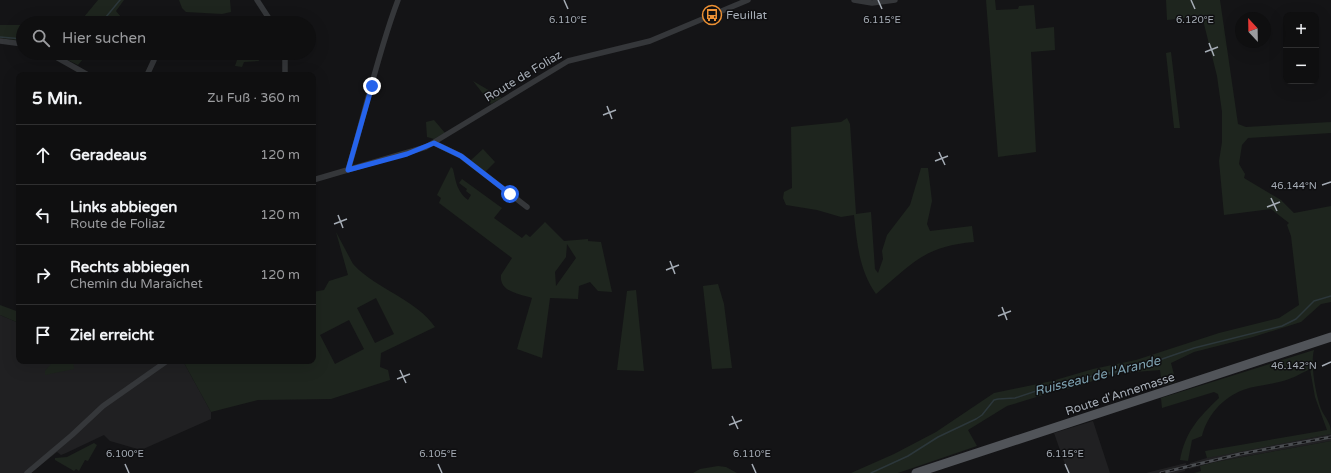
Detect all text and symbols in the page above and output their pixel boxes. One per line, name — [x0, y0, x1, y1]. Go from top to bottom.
bus stop icon: Feuillat — [701, 4, 723, 26]
place label: Feuillat — [726, 8, 767, 22]
north arrow — [1235, 12, 1271, 48]
map controls — [1283, 12, 1319, 84]
button: + — [1283, 12, 1319, 48]
text: 6.110°E — [549, 14, 587, 26]
text: 6.115°E — [863, 14, 901, 26]
text: 6.120°E — [1176, 14, 1214, 26]
search box — [16, 16, 316, 60]
icon: search — [30, 27, 52, 49]
text: Hier suchen — [62, 29, 146, 47]
street label: Route de Foliaz — [482, 47, 564, 105]
button: − — [1283, 48, 1319, 84]
route end — [363, 77, 381, 95]
text: 5 Min. — [32, 88, 82, 109]
text: Zu Fuß · 360 m — [207, 90, 300, 106]
icon: ahead — [32, 144, 54, 166]
text: Geradeaus — [70, 146, 147, 164]
text: 120 m — [260, 147, 300, 163]
text: 46.144°N — [1271, 180, 1317, 192]
route start — [501, 185, 519, 203]
text: Links abbiegen — [70, 198, 177, 216]
icon: left — [32, 204, 54, 226]
text: 120 m — [260, 207, 300, 223]
text: Route de Foliaz — [70, 216, 165, 232]
text: Rechts abbiegen — [70, 258, 190, 276]
icon: right — [32, 264, 54, 286]
text: 120 m — [260, 267, 300, 283]
text: Chemin du Maraîchet — [70, 276, 203, 292]
icon: arrive — [32, 324, 54, 346]
text: Ziel erreicht — [70, 326, 154, 344]
water label: Ruisseau de l'Arande — [1033, 352, 1163, 399]
text: 46.142°N — [1271, 360, 1317, 372]
street label: Route d'Annemasse — [1064, 370, 1177, 418]
text: 6.100°E — [106, 448, 144, 460]
text: 6.105°E — [419, 448, 457, 460]
text: 6.110°E — [733, 448, 771, 460]
text: 6.115°E — [1046, 448, 1084, 460]

